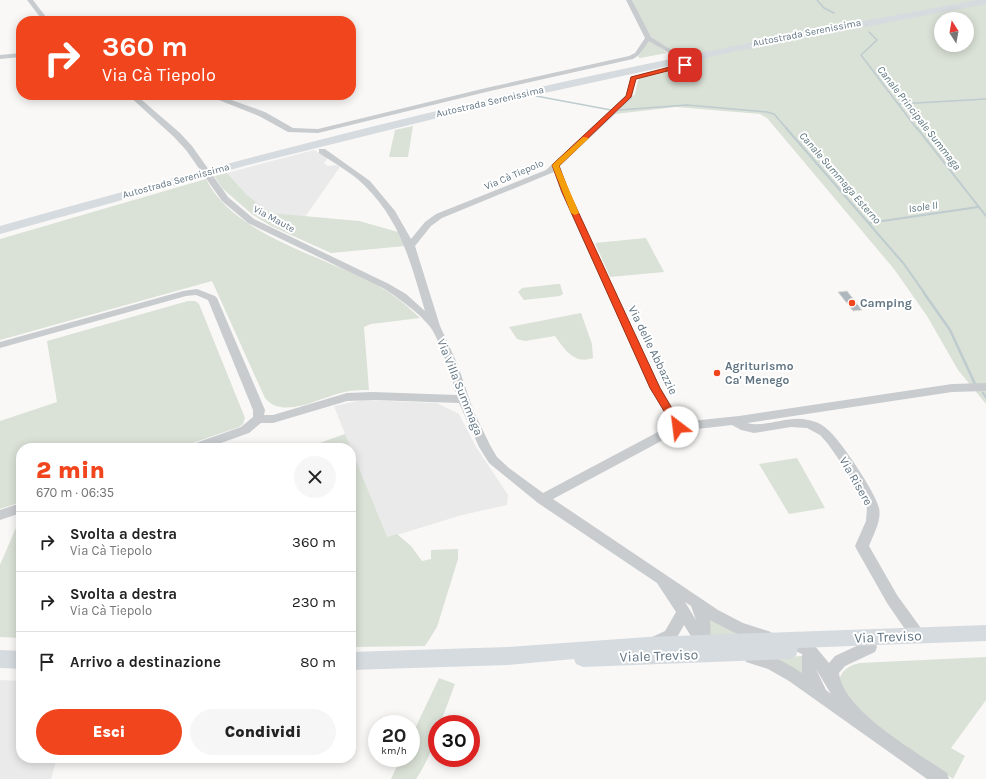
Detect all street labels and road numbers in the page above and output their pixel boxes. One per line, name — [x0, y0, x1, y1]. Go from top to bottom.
street label: Autostrada Serenissima — [752, 17, 862, 49]
street label: Autostrada Serenissima — [435, 84, 545, 120]
street label: Via Cà Tiepolo — [483, 157, 545, 193]
street label: Autostrada Serenissima — [121, 161, 231, 201]
street label: Via Maute — [251, 203, 297, 235]
street label: Via delle Abbazzie — [625, 303, 681, 397]
street label: Via Villa Summaga — [434, 337, 486, 437]
street label: Via Risere — [837, 454, 875, 508]
street label: Via Treviso — [854, 627, 922, 647]
street label: Viale Treviso — [619, 646, 699, 666]

